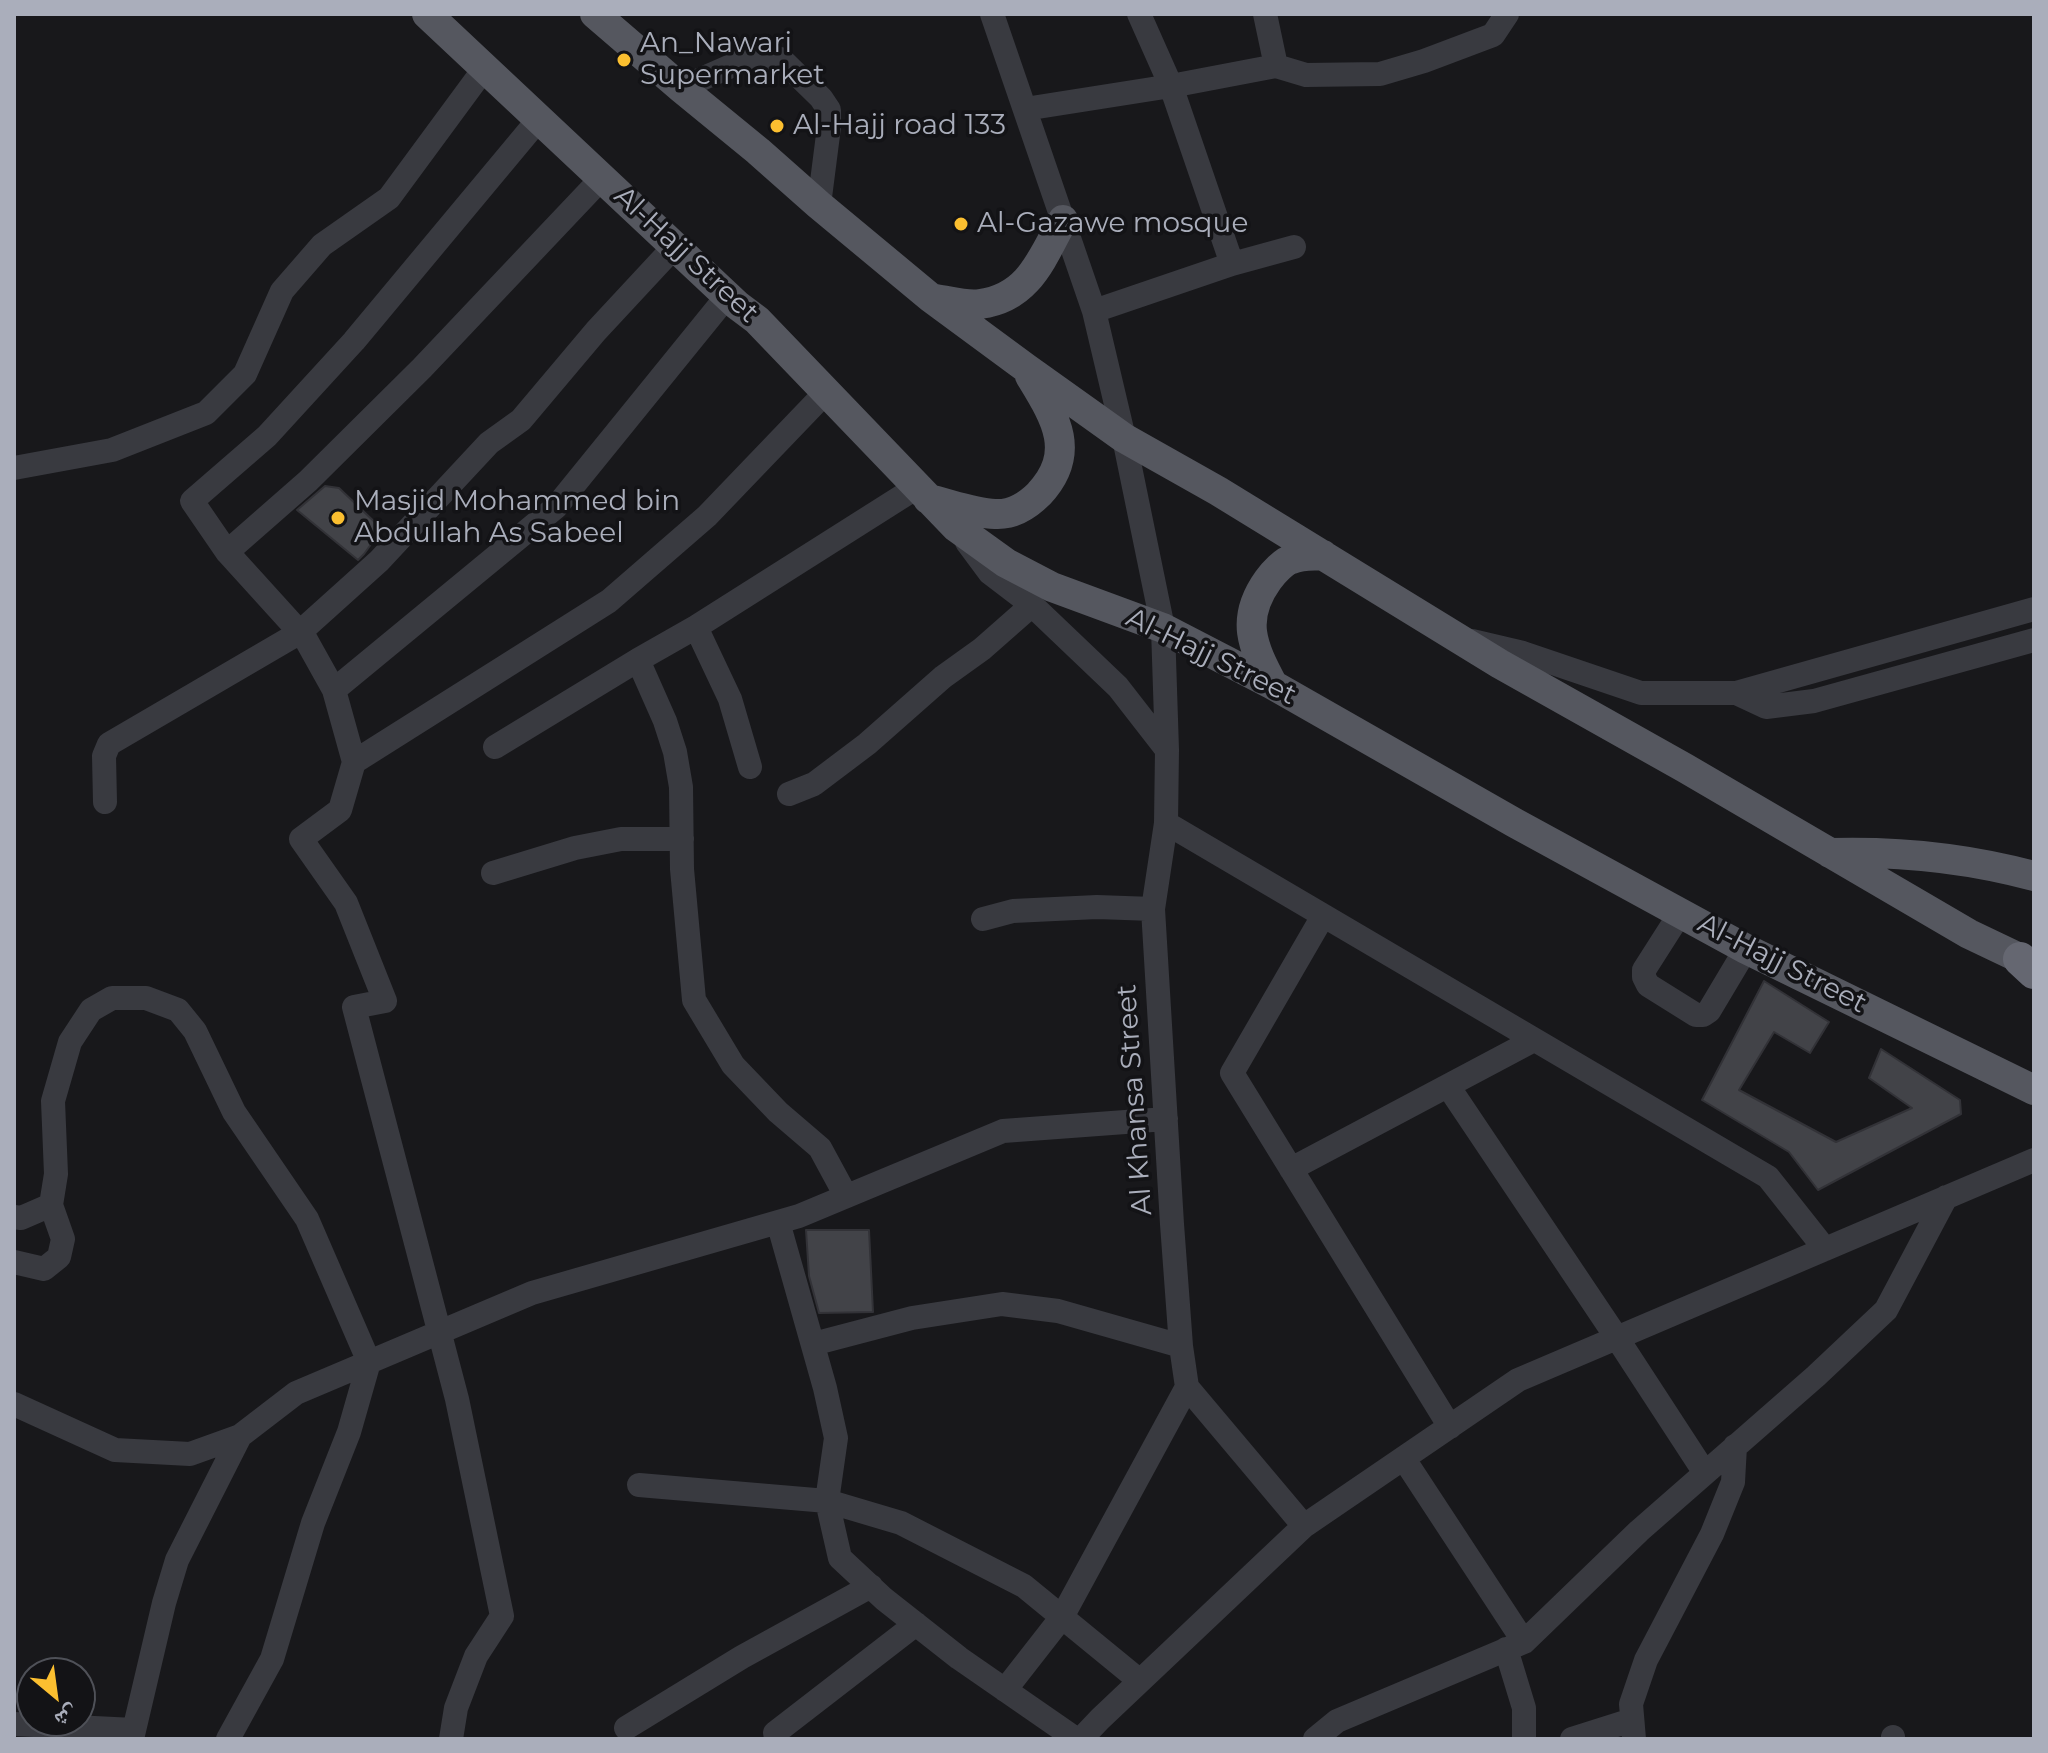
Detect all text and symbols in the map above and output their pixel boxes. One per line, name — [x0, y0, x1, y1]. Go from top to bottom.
place label: An_Nawari Supermarket — [640, 27, 825, 93]
marker: An_Nawari Supermarket — [615, 51, 633, 69]
place label: Al-Hajj road 133 — [793, 109, 1006, 143]
marker: Al-Hajj road 133 — [768, 117, 786, 135]
street label: Al-Hajj Street — [607, 180, 765, 330]
place label: Al-Gazawe mosque — [977, 207, 1248, 241]
marker: Al-Gazawe mosque — [952, 215, 970, 233]
place label: Masjid Mohammed bin Abdullah As Sabeel — [354, 485, 680, 551]
marker: Masjid Mohammed bin Abdullah As Sabeel — [329, 509, 347, 527]
street label: Al-Hajj Street — [1121, 601, 1301, 713]
street label: Al-Hajj Street — [1692, 907, 1872, 1021]
street label: Al Khansa Street — [1110, 983, 1160, 1217]
north arrow — [16, 1657, 96, 1737]
text: ش — [50, 1699, 84, 1734]

